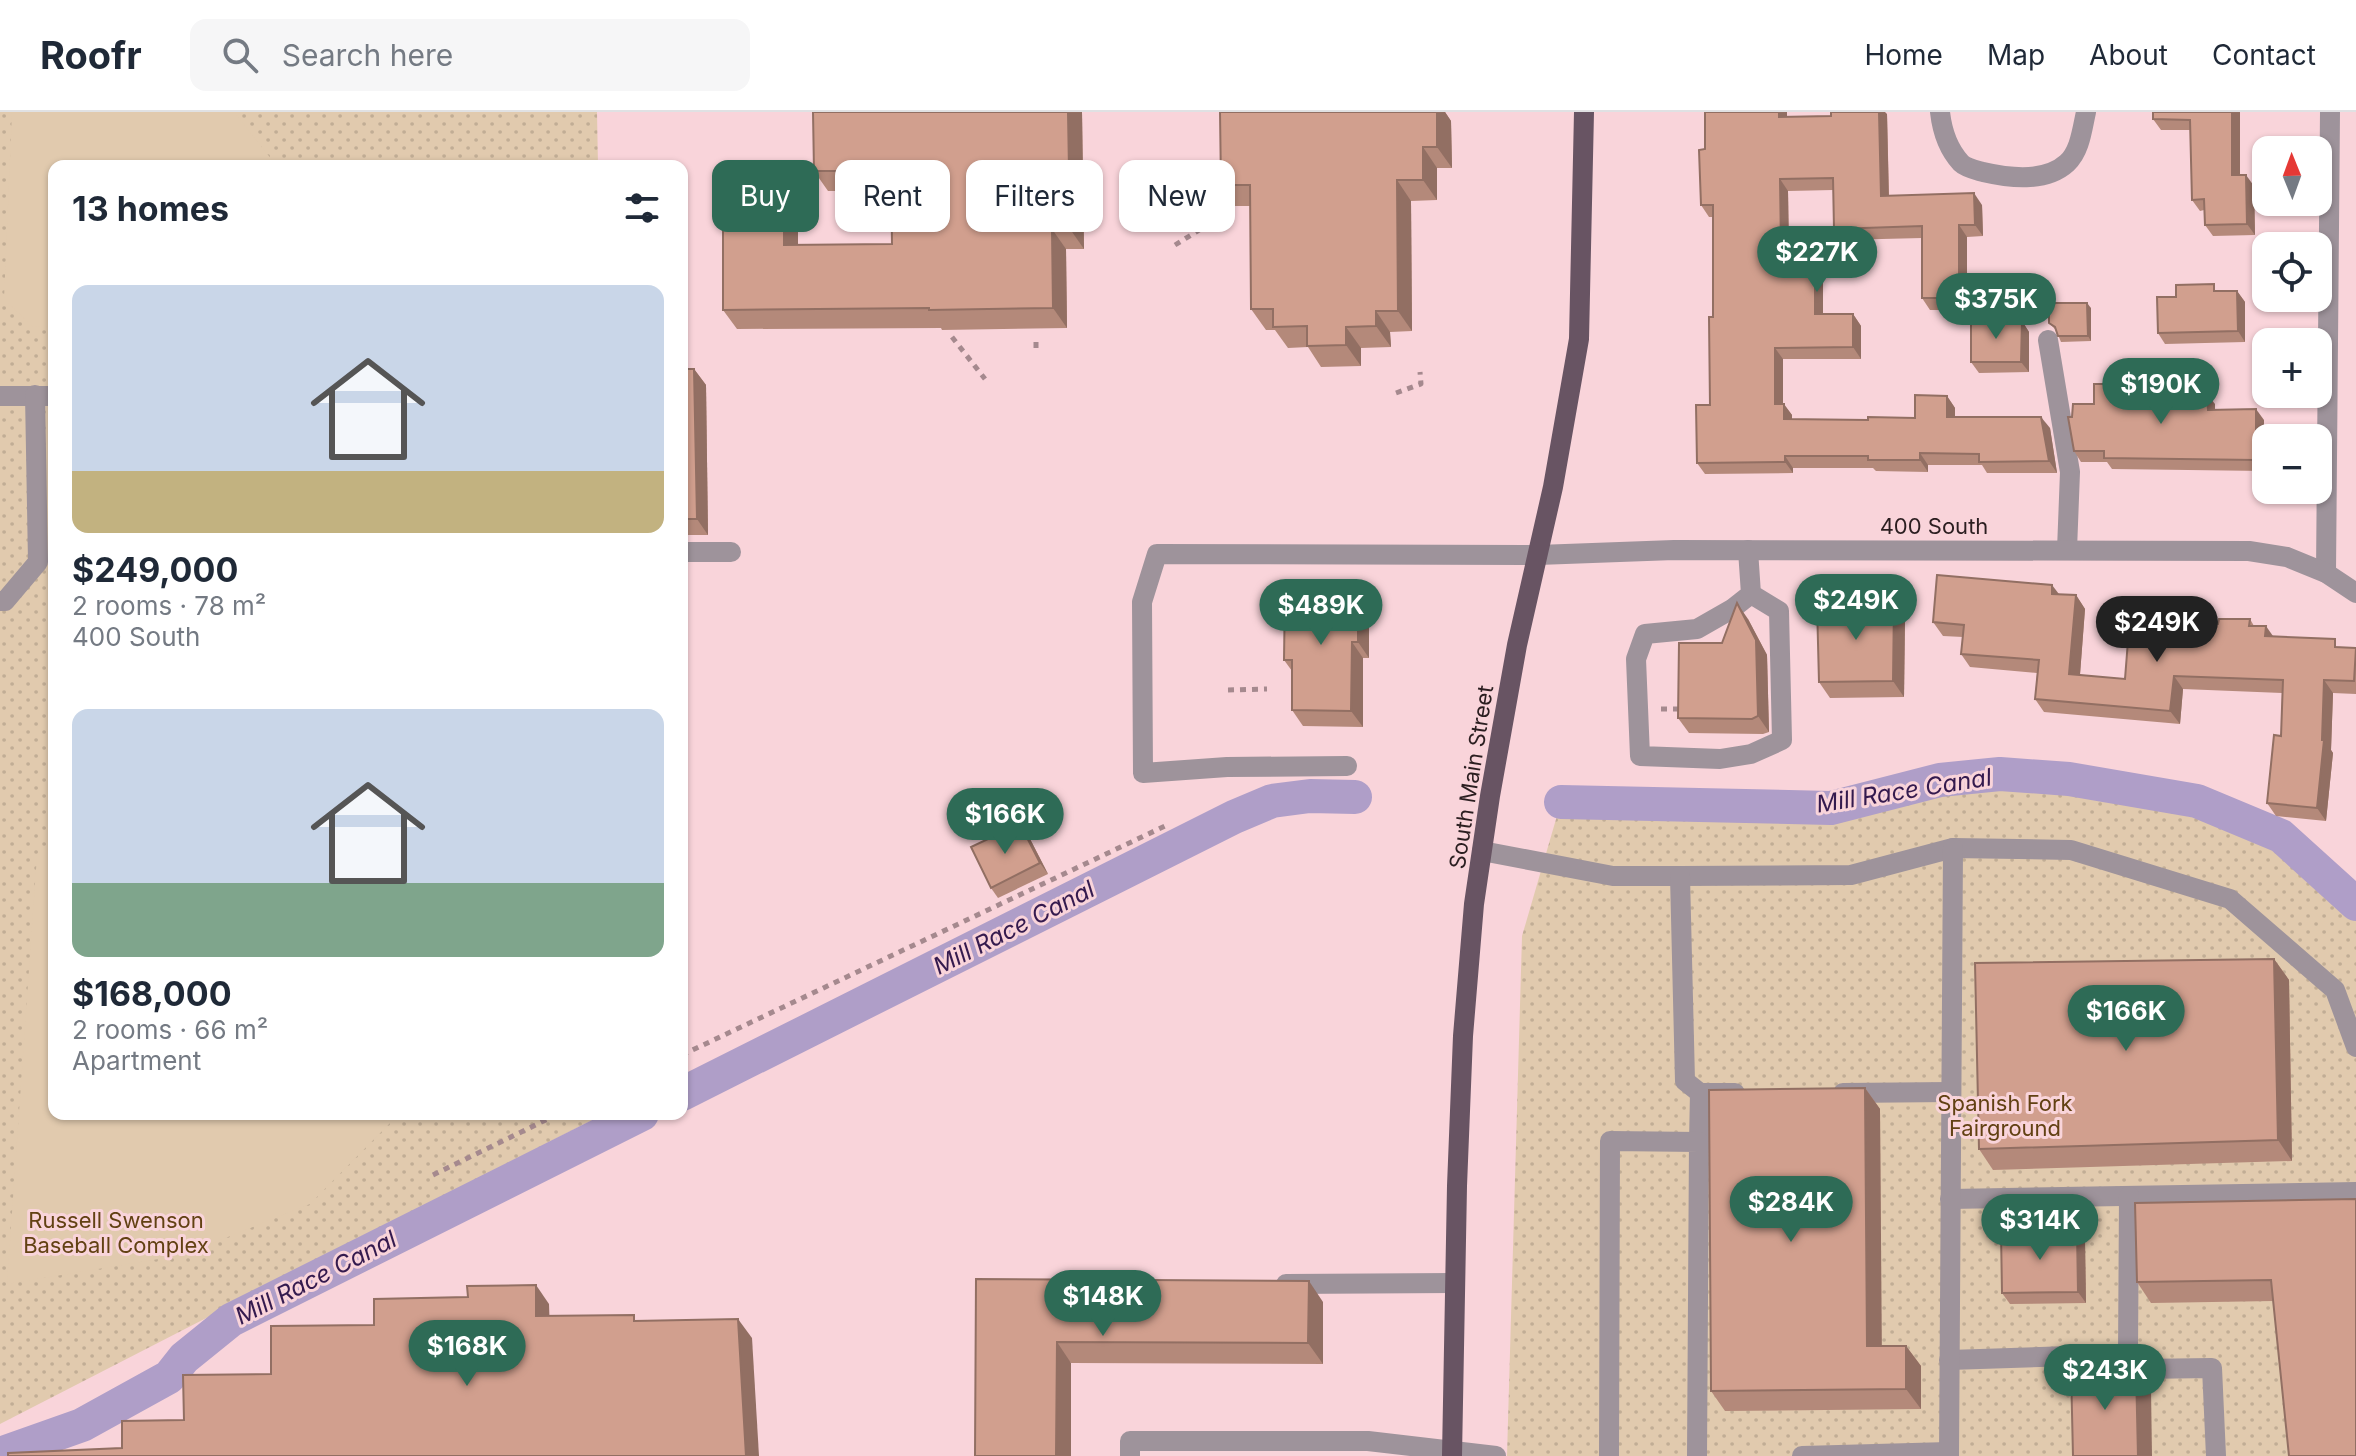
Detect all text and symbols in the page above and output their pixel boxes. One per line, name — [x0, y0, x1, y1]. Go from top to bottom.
search box — [190, 19, 750, 91]
text: Roofr — [40, 32, 142, 78]
icon: search — [218, 33, 262, 77]
text: Search here — [282, 37, 453, 73]
text: Home — [1864, 38, 1943, 72]
text: Map — [1987, 38, 2045, 72]
text: About — [2089, 38, 2168, 72]
text: Contact — [2212, 38, 2316, 72]
north arrow — [2252, 136, 2332, 216]
map controls — [2252, 136, 2332, 504]
chip: Buy — [712, 160, 819, 232]
chip: Rent — [835, 160, 950, 232]
chip: Filters — [966, 160, 1103, 232]
chip: New — [1119, 160, 1235, 232]
icon: filters — [620, 186, 664, 230]
text: 13 homes — [72, 188, 229, 229]
pin: $227K — [1761, 226, 1873, 294]
button: locate — [2252, 232, 2332, 312]
text: $227K — [1775, 236, 1859, 267]
pin: $375K — [1940, 273, 2052, 341]
text: $375K — [1954, 283, 2038, 314]
button: + — [2252, 328, 2332, 408]
icon: home — [296, 337, 440, 481]
pin: $190K — [2105, 358, 2217, 426]
text: $190K — [2120, 368, 2202, 399]
button: − — [2252, 424, 2332, 504]
street label: 400 South — [1880, 513, 1988, 539]
text: $249,000 — [72, 549, 238, 590]
pin: $249K — [1800, 574, 1912, 642]
pin: $489K — [1265, 579, 1377, 647]
text: $249K — [1813, 584, 1899, 615]
text: $489K — [1277, 589, 1365, 620]
text: 2 rooms · 78 m² — [72, 590, 266, 621]
pin: $249K — [2101, 596, 2213, 664]
text: $249K — [2114, 606, 2200, 637]
text: 400 South — [72, 621, 200, 652]
street label: South Main Street — [1444, 683, 1498, 871]
icon: home — [296, 761, 440, 905]
water label: Mill Race Canal — [1814, 762, 1994, 819]
pin: $166K — [949, 788, 1061, 856]
text: $166K — [965, 798, 1045, 829]
water label: Mill Race Canal — [928, 874, 1099, 981]
text: $168,000 — [72, 973, 232, 1014]
pin: $166K — [2070, 985, 2182, 1053]
text: $166K — [2086, 995, 2166, 1026]
text: 2 rooms · 66 m² — [72, 1014, 268, 1045]
text: Apartment — [72, 1045, 201, 1076]
park label: Spanish Fork Fairground — [1937, 1090, 2073, 1141]
pin: $284K — [1735, 1176, 1847, 1244]
text: $284K — [1748, 1186, 1834, 1217]
pin: $314K — [1984, 1194, 2096, 1262]
text: $314K — [1999, 1204, 2081, 1235]
park label: Russell Swenson Baseball Complex — [23, 1207, 209, 1258]
water label: Mill Race Canal — [230, 1224, 401, 1331]
pin: $148K — [1047, 1270, 1159, 1338]
text: $148K — [1062, 1280, 1144, 1311]
pin: $168K — [411, 1320, 523, 1388]
text: $168K — [427, 1330, 507, 1361]
pin: $243K — [2049, 1344, 2161, 1412]
text: $243K — [2062, 1354, 2148, 1385]

